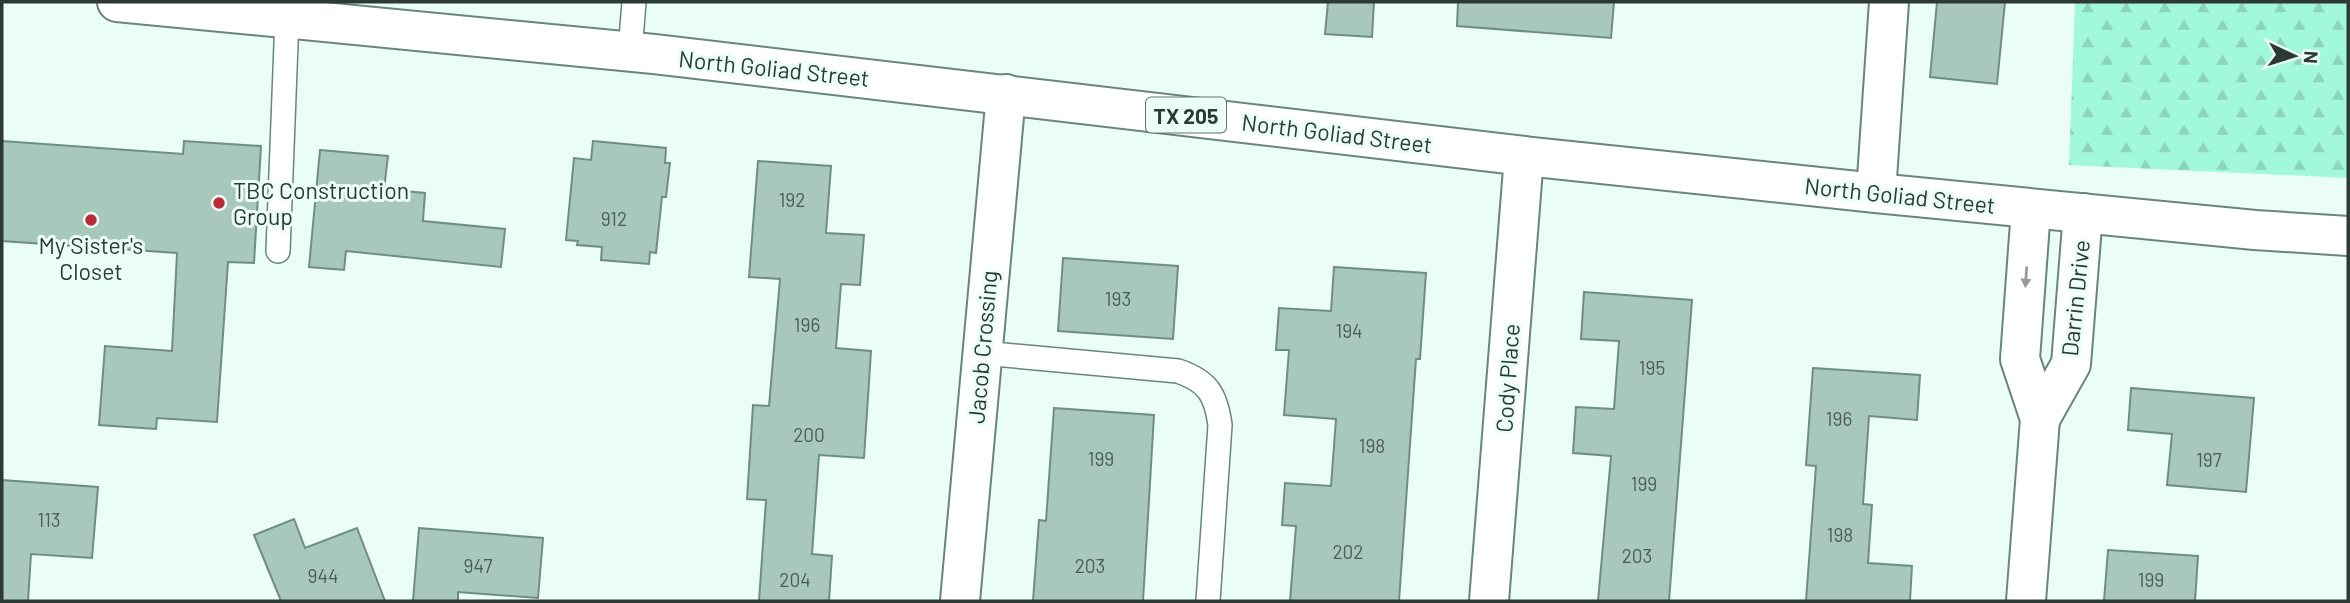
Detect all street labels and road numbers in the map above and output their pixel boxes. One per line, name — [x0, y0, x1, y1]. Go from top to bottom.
street label: North Goliad Street — [677, 44, 871, 92]
road number: TX 205 — [1146, 97, 1226, 132]
street label: North Goliad Street — [1240, 107, 1434, 159]
street label: North Goliad Street — [1803, 171, 1997, 219]
street label: Darrin Drive — [2055, 239, 2095, 357]
street label: Jacob Crossing — [961, 269, 1003, 425]
street label: Cody Place — [1489, 323, 1525, 433]

